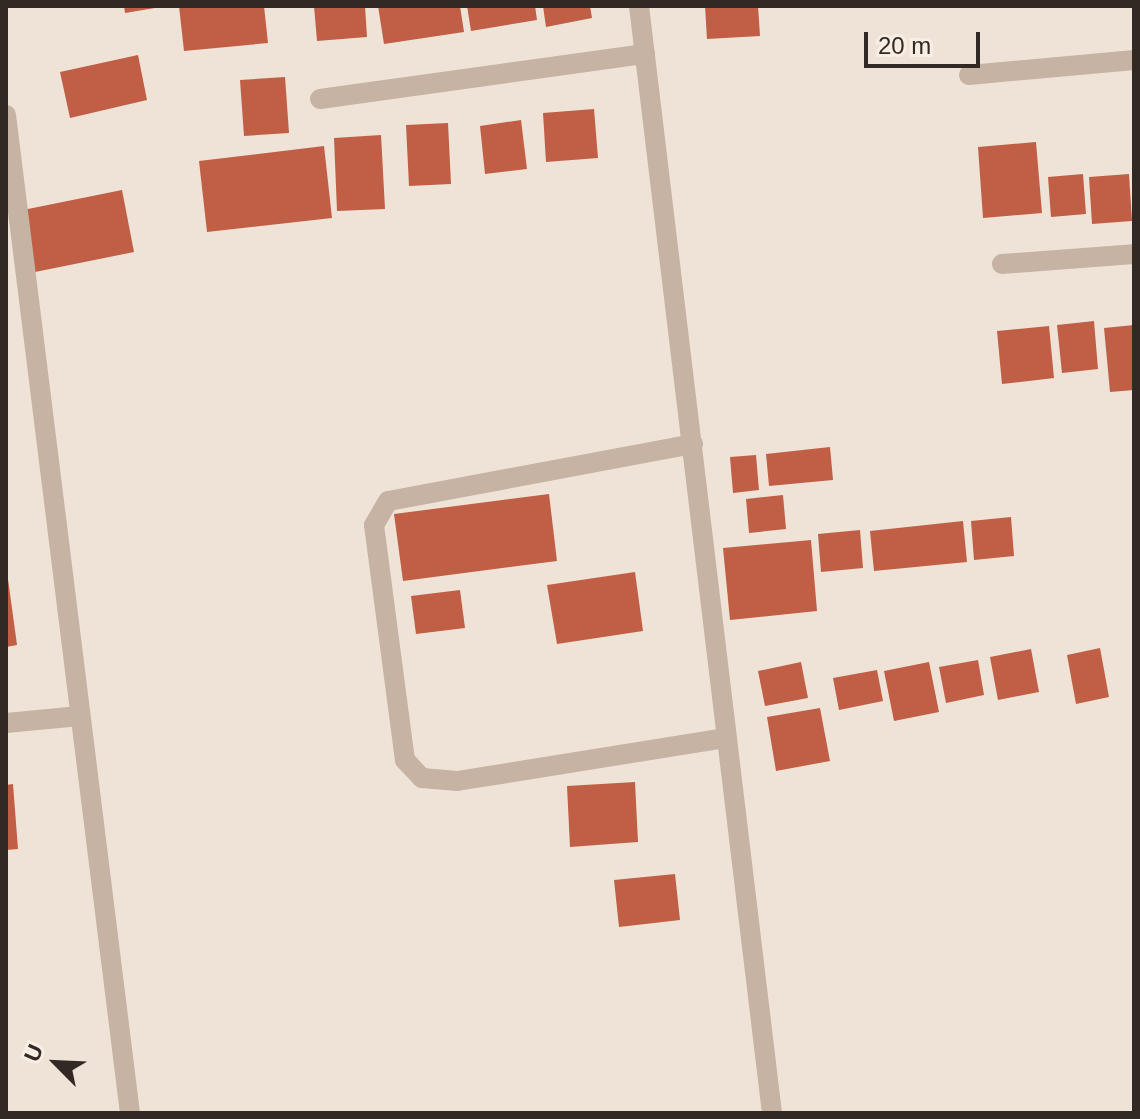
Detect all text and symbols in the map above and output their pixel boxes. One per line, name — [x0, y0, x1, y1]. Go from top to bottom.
scale bar — [868, 16, 984, 66]
text: 20 m — [878, 32, 931, 59]
north arrow — [16, 1023, 96, 1103]
text: U — [19, 1041, 48, 1065]

